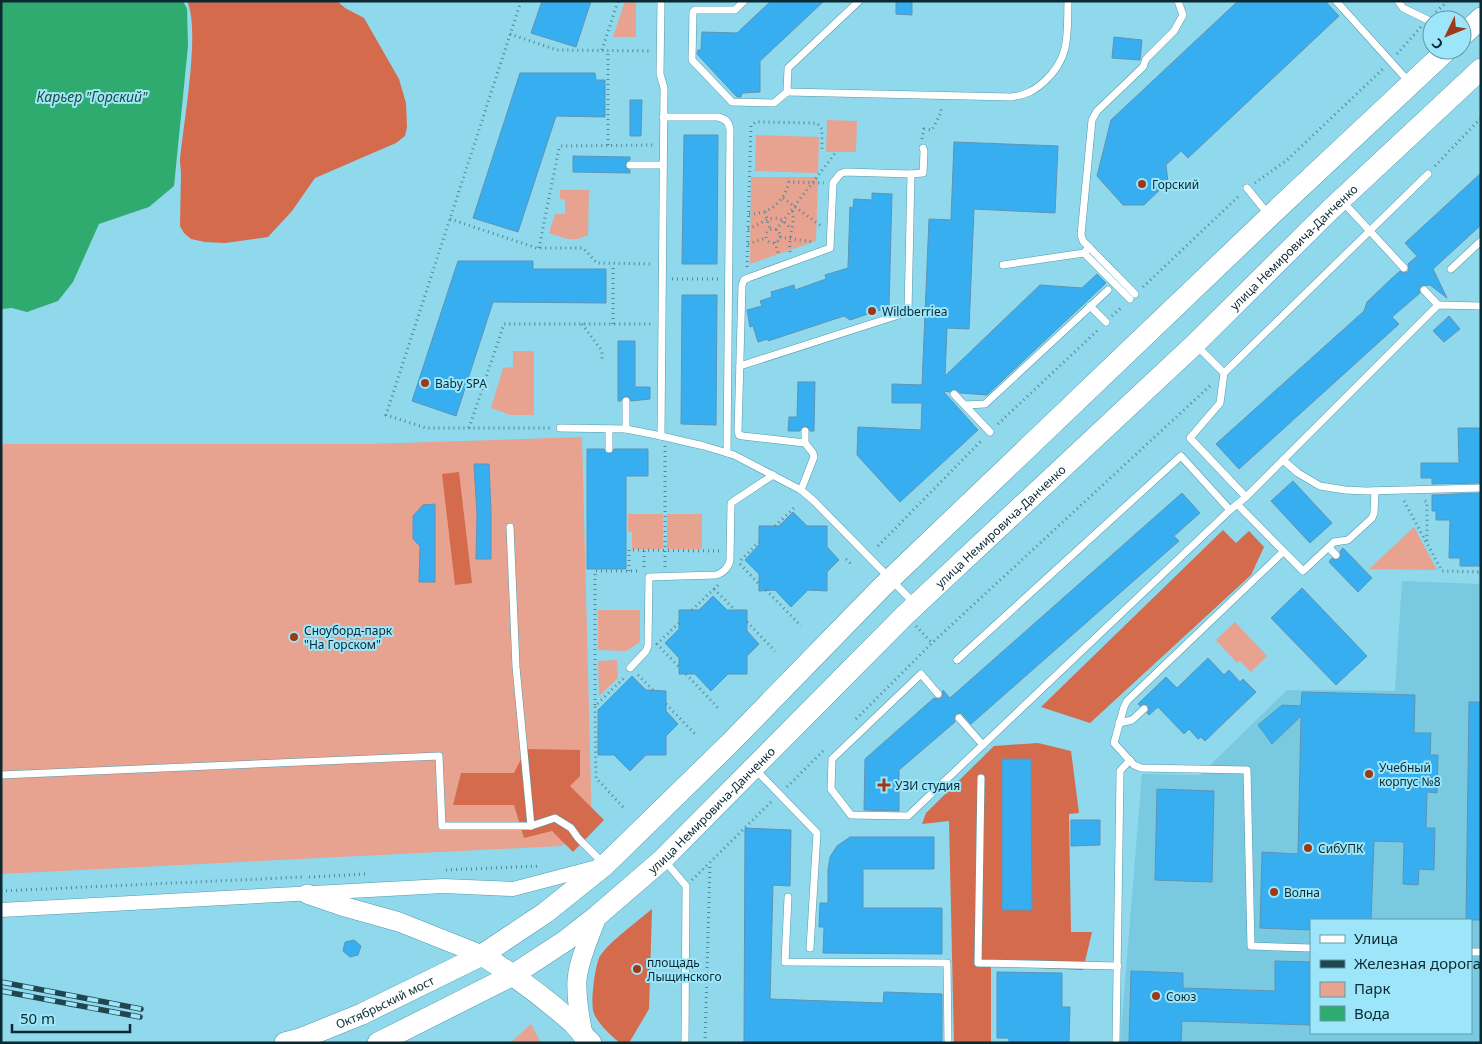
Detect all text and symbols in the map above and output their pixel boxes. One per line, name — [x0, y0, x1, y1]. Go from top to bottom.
north arrow — [1422, 10, 1472, 60]
text: С — [1427, 34, 1447, 54]
water label: Карьер "Горский" — [36, 87, 148, 106]
place label: Горский — [1152, 176, 1199, 193]
marker: Горский — [1136, 178, 1148, 190]
street label: улица Немировича-Данченко — [1226, 180, 1361, 313]
place label: Wildberriea — [882, 303, 947, 320]
marker: Wildberriea — [866, 305, 878, 317]
place label: Baby SPA — [435, 375, 487, 392]
marker: Baby SPA — [419, 377, 431, 389]
street label: улица Немировича-Данченко — [931, 461, 1069, 591]
place label: Сноуборд-парк "На Горском" — [304, 622, 393, 653]
marker: Сноуборд-парк "На Горском" — [288, 631, 300, 643]
street label: улица Немировича-Данченко — [644, 743, 778, 877]
place label: Учебный корпус №8 — [1379, 759, 1441, 790]
marker: Учебный корпус №8 — [1363, 768, 1375, 780]
place label: УЗИ студия — [895, 777, 960, 794]
marker: УЗИ студия — [877, 778, 891, 792]
place label: СибУПК — [1318, 840, 1364, 857]
marker: СибУПК — [1302, 842, 1314, 854]
place label: Волна — [1284, 884, 1320, 901]
marker: Волна — [1268, 886, 1280, 898]
legend — [1310, 919, 1472, 1034]
text: Улица — [1354, 928, 1398, 948]
text: Железная дорога — [1354, 953, 1481, 973]
place label: площадь Лыщинского — [647, 954, 722, 985]
marker: площадь Лыщинского — [631, 963, 643, 975]
street label: Октябрьский мост — [333, 971, 437, 1032]
text: Парк — [1354, 978, 1390, 998]
place label: Союз — [1166, 988, 1196, 1005]
marker: Союз — [1150, 990, 1162, 1002]
scale bar — [12, 1002, 130, 1034]
text: Вода — [1354, 1003, 1390, 1023]
text: 50 m — [20, 1008, 55, 1028]

